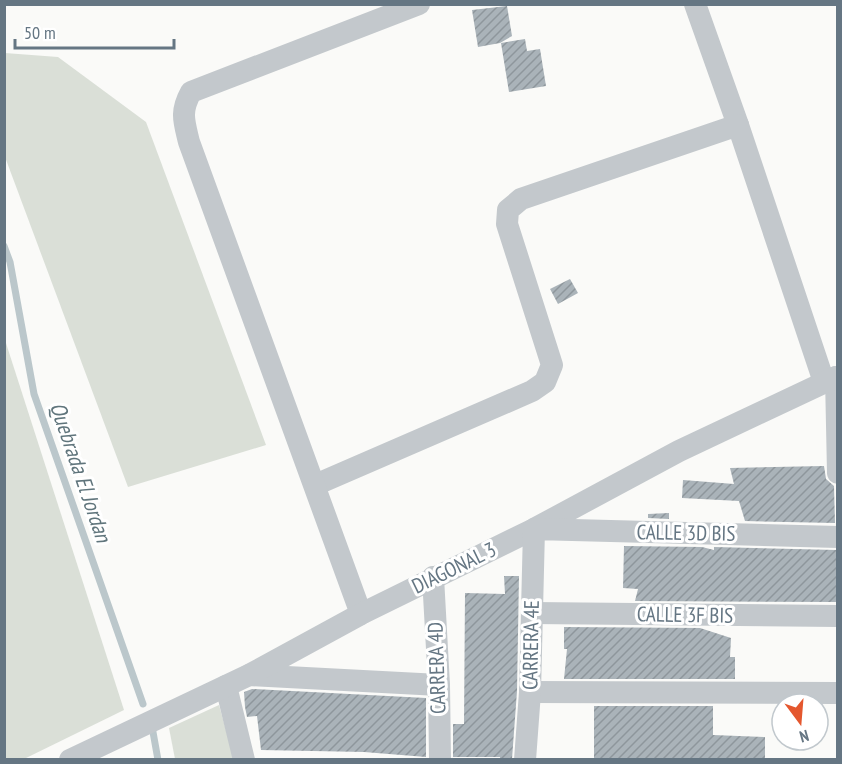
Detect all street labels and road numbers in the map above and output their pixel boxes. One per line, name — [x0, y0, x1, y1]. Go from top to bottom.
street label: CALLE 3D BIS — [636, 518, 736, 547]
street label: DIAGONAL 3 — [407, 536, 500, 599]
street label: CARRERA 4E — [516, 600, 545, 690]
street label: CALLE 3F BIS — [637, 600, 733, 629]
street label: CARRERA 4D — [421, 622, 452, 714]

